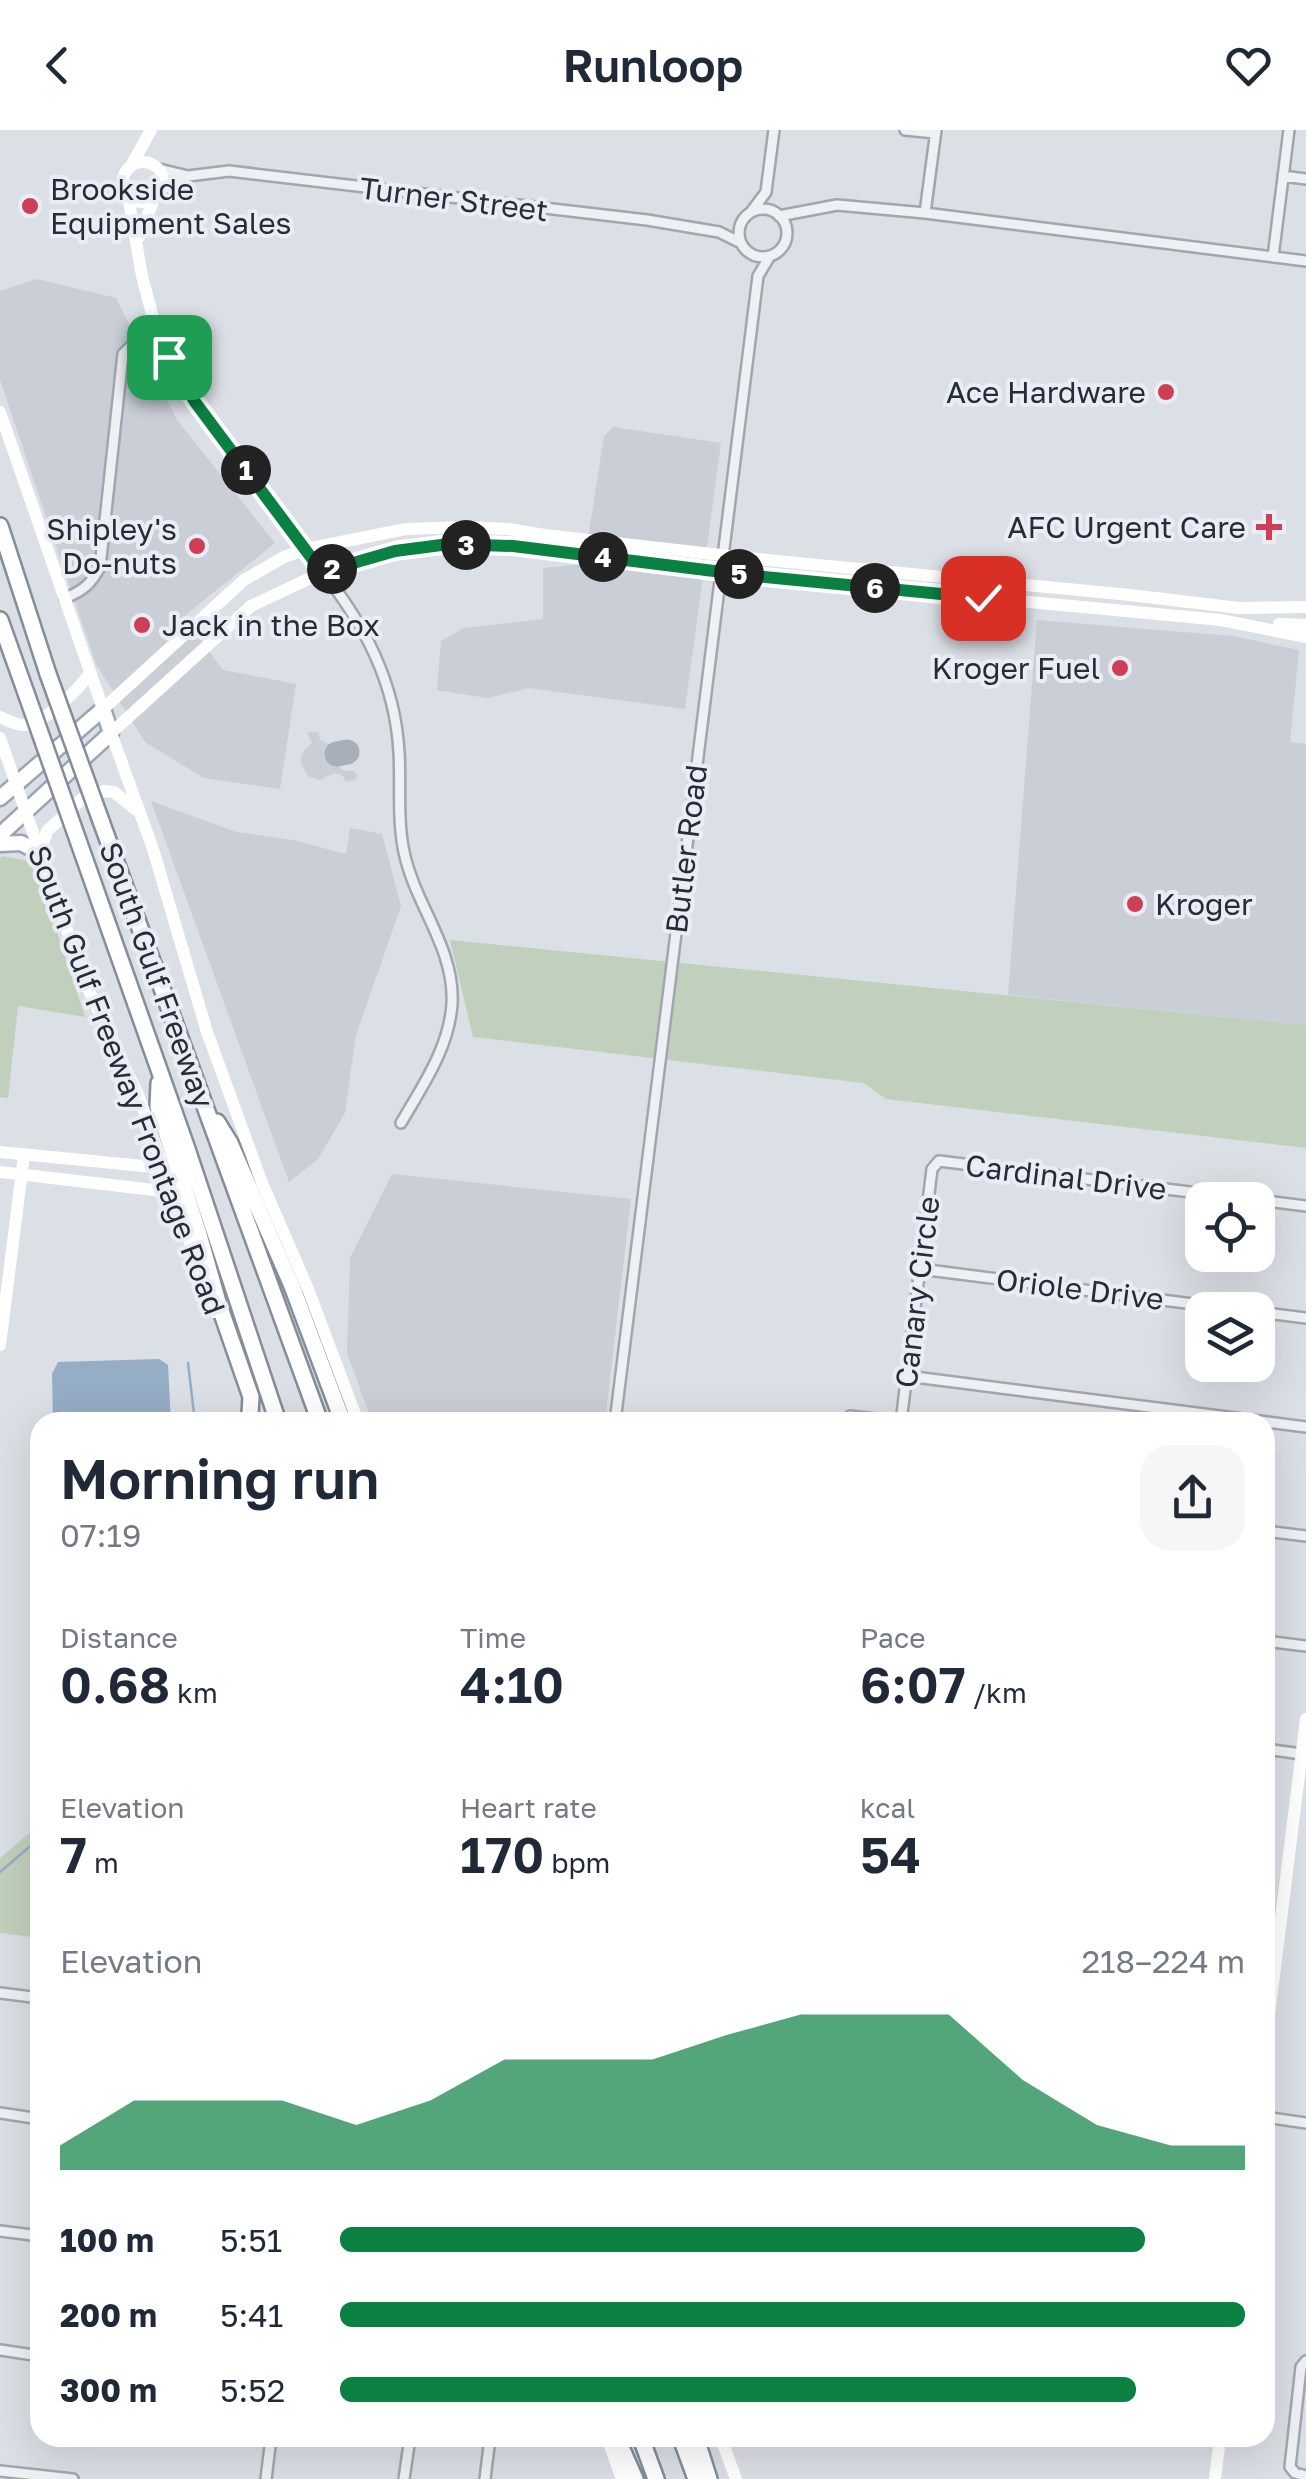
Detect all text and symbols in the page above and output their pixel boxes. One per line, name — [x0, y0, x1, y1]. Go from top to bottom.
icon: back — [30, 38, 85, 93]
text: Runloop — [563, 38, 743, 92]
icon: heart — [1221, 38, 1276, 93]
street label: Turner Street — [358, 170, 550, 228]
place label: Brookside Equipment Sales — [50, 171, 291, 241]
marker: Brookside Equipment Sales — [19, 195, 41, 217]
pin — [127, 315, 212, 400]
icon: arrive — [142, 330, 197, 385]
place label: Ace Hardware — [946, 374, 1146, 410]
marker: Ace Hardware — [1155, 381, 1177, 403]
pin: 1 — [221, 445, 271, 495]
text: 1 — [239, 453, 253, 486]
place label: AFC Urgent Care — [1007, 509, 1246, 545]
place label: Shipley's Do-nuts — [46, 511, 177, 581]
marker: AFC Urgent Care — [1256, 514, 1282, 540]
pin: 3 — [441, 520, 491, 570]
text: 3 — [457, 528, 475, 561]
pin: 4 — [578, 532, 628, 582]
marker: Shipley's Do-nuts — [186, 535, 208, 557]
text: 4 — [594, 540, 612, 573]
pin: 2 — [307, 544, 357, 594]
pin: 5 — [714, 549, 764, 599]
text: 2 — [323, 552, 341, 585]
pin — [941, 556, 1026, 641]
text: 5 — [730, 557, 748, 590]
pin: 6 — [850, 563, 900, 613]
text: 6 — [866, 571, 884, 604]
icon: check — [956, 571, 1011, 626]
place label: Jack in the Box — [162, 607, 380, 643]
marker: Jack in the Box — [131, 614, 153, 636]
place label: Kroger Fuel — [932, 650, 1100, 686]
marker: Kroger Fuel — [1109, 657, 1131, 679]
street label: Butler Road — [658, 763, 714, 935]
street label: South Gulf Freeway — [92, 837, 222, 1113]
street label: South Gulf Freeway Frontage Road — [21, 840, 233, 1320]
place label: Kroger — [1155, 886, 1253, 922]
marker: Kroger — [1124, 893, 1146, 915]
street label: Cardinal Drive — [964, 1147, 1168, 1207]
map controls — [1185, 1182, 1275, 1382]
button: locate — [1185, 1182, 1275, 1272]
street label: Canary Circle — [887, 1194, 947, 1390]
street label: Oriole Drive — [994, 1261, 1166, 1317]
button: layers — [1185, 1292, 1275, 1382]
text: Morning run — [60, 1445, 379, 1511]
button: share — [1140, 1445, 1245, 1550]
text: 07:19 — [60, 1516, 141, 1554]
text: Distance — [60, 1621, 178, 1654]
text: Time — [460, 1621, 526, 1654]
text: Pace — [860, 1621, 925, 1654]
text: 0.68 — [60, 1654, 170, 1714]
text: 4:10 — [460, 1654, 564, 1714]
text: 6:07 — [860, 1654, 966, 1714]
text: km — [170, 1676, 218, 1709]
text: /km — [966, 1676, 1027, 1709]
text: Elevation — [60, 1791, 185, 1824]
text: Heart rate — [460, 1791, 597, 1824]
text: kcal — [860, 1791, 915, 1824]
text: 7 — [60, 1824, 87, 1884]
text: 170 — [460, 1824, 544, 1884]
text: 54 — [860, 1824, 921, 1884]
text: m — [87, 1846, 119, 1879]
text: bpm — [544, 1846, 610, 1879]
text: Elevation — [60, 1942, 202, 1980]
text: 218–224 m — [1081, 1942, 1245, 1980]
text: 100 m — [60, 2221, 154, 2259]
text: 5:51 — [220, 2221, 282, 2259]
text: 200 m — [60, 2296, 157, 2334]
text: 5:41 — [220, 2296, 283, 2334]
text: 300 m — [60, 2371, 157, 2409]
text: 5:52 — [220, 2371, 285, 2409]

